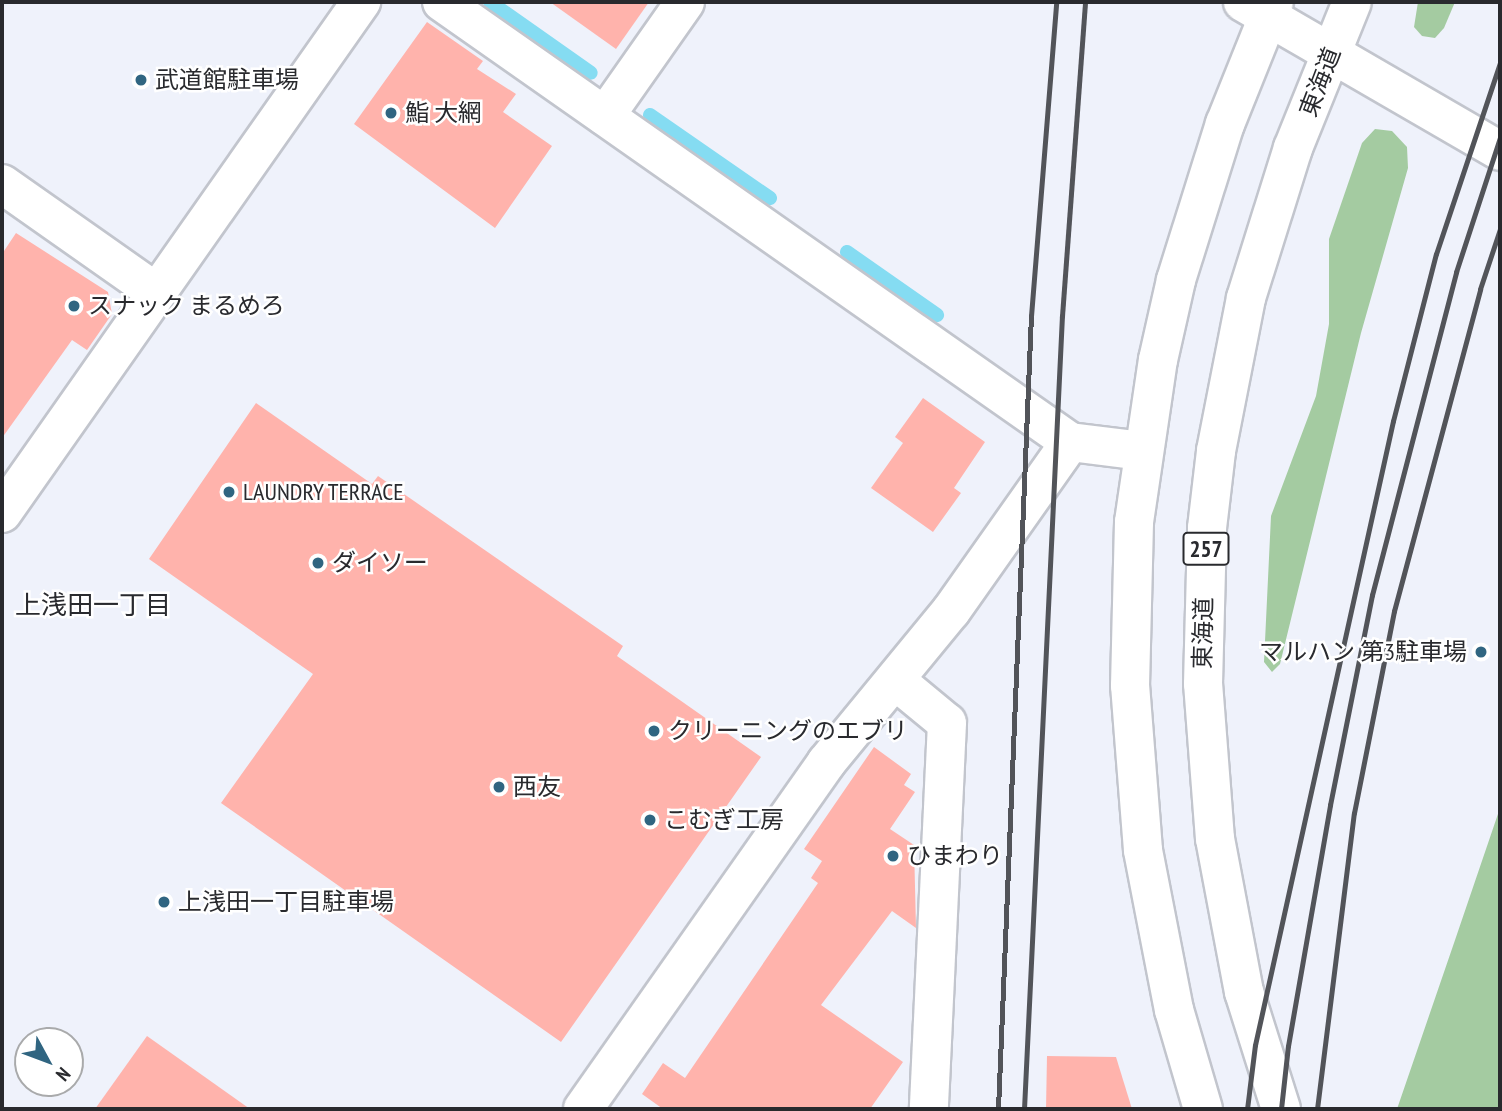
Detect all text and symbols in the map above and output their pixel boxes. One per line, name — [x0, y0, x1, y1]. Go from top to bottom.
street label: 東海道 — [1294, 43, 1346, 121]
place label: 武道館駐車場 — [155, 66, 299, 94]
marker: 武道館駐車場 — [133, 72, 149, 88]
place label: 鮨 大網 — [405, 99, 482, 127]
marker: 鮨 大網 — [383, 105, 399, 121]
place label: スナック まるめろ — [88, 292, 285, 320]
marker: スナック まるめろ — [66, 298, 82, 314]
place label: LAUNDRY TERRACE — [243, 478, 405, 506]
marker: LAUNDRY TERRACE — [221, 484, 237, 500]
road number: 257 — [1182, 530, 1230, 568]
place label: ダイソー — [332, 549, 428, 577]
marker: ダイソー — [310, 555, 326, 571]
district label: 上浅田一丁目 — [15, 589, 171, 621]
street label: 東海道 — [1188, 597, 1218, 669]
place label: マルハン 第3駐車場 — [1259, 638, 1467, 666]
marker: マルハン 第3駐車場 — [1473, 644, 1489, 660]
place label: クリーニングのエブリ — [668, 717, 908, 745]
marker: クリーニングのエブリ — [646, 723, 662, 739]
place label: 西友 — [513, 773, 561, 801]
marker: 西友 — [491, 779, 507, 795]
place label: こむぎ工房 — [664, 806, 784, 834]
marker: こむぎ工房 — [642, 812, 658, 828]
place label: ひまわり — [907, 842, 1003, 870]
marker: ひまわり — [885, 848, 901, 864]
place label: 上浅田一丁目駐車場 — [178, 888, 394, 916]
marker: 上浅田一丁目駐車場 — [156, 894, 172, 910]
north arrow — [14, 1027, 84, 1097]
text: N — [51, 1063, 76, 1086]

